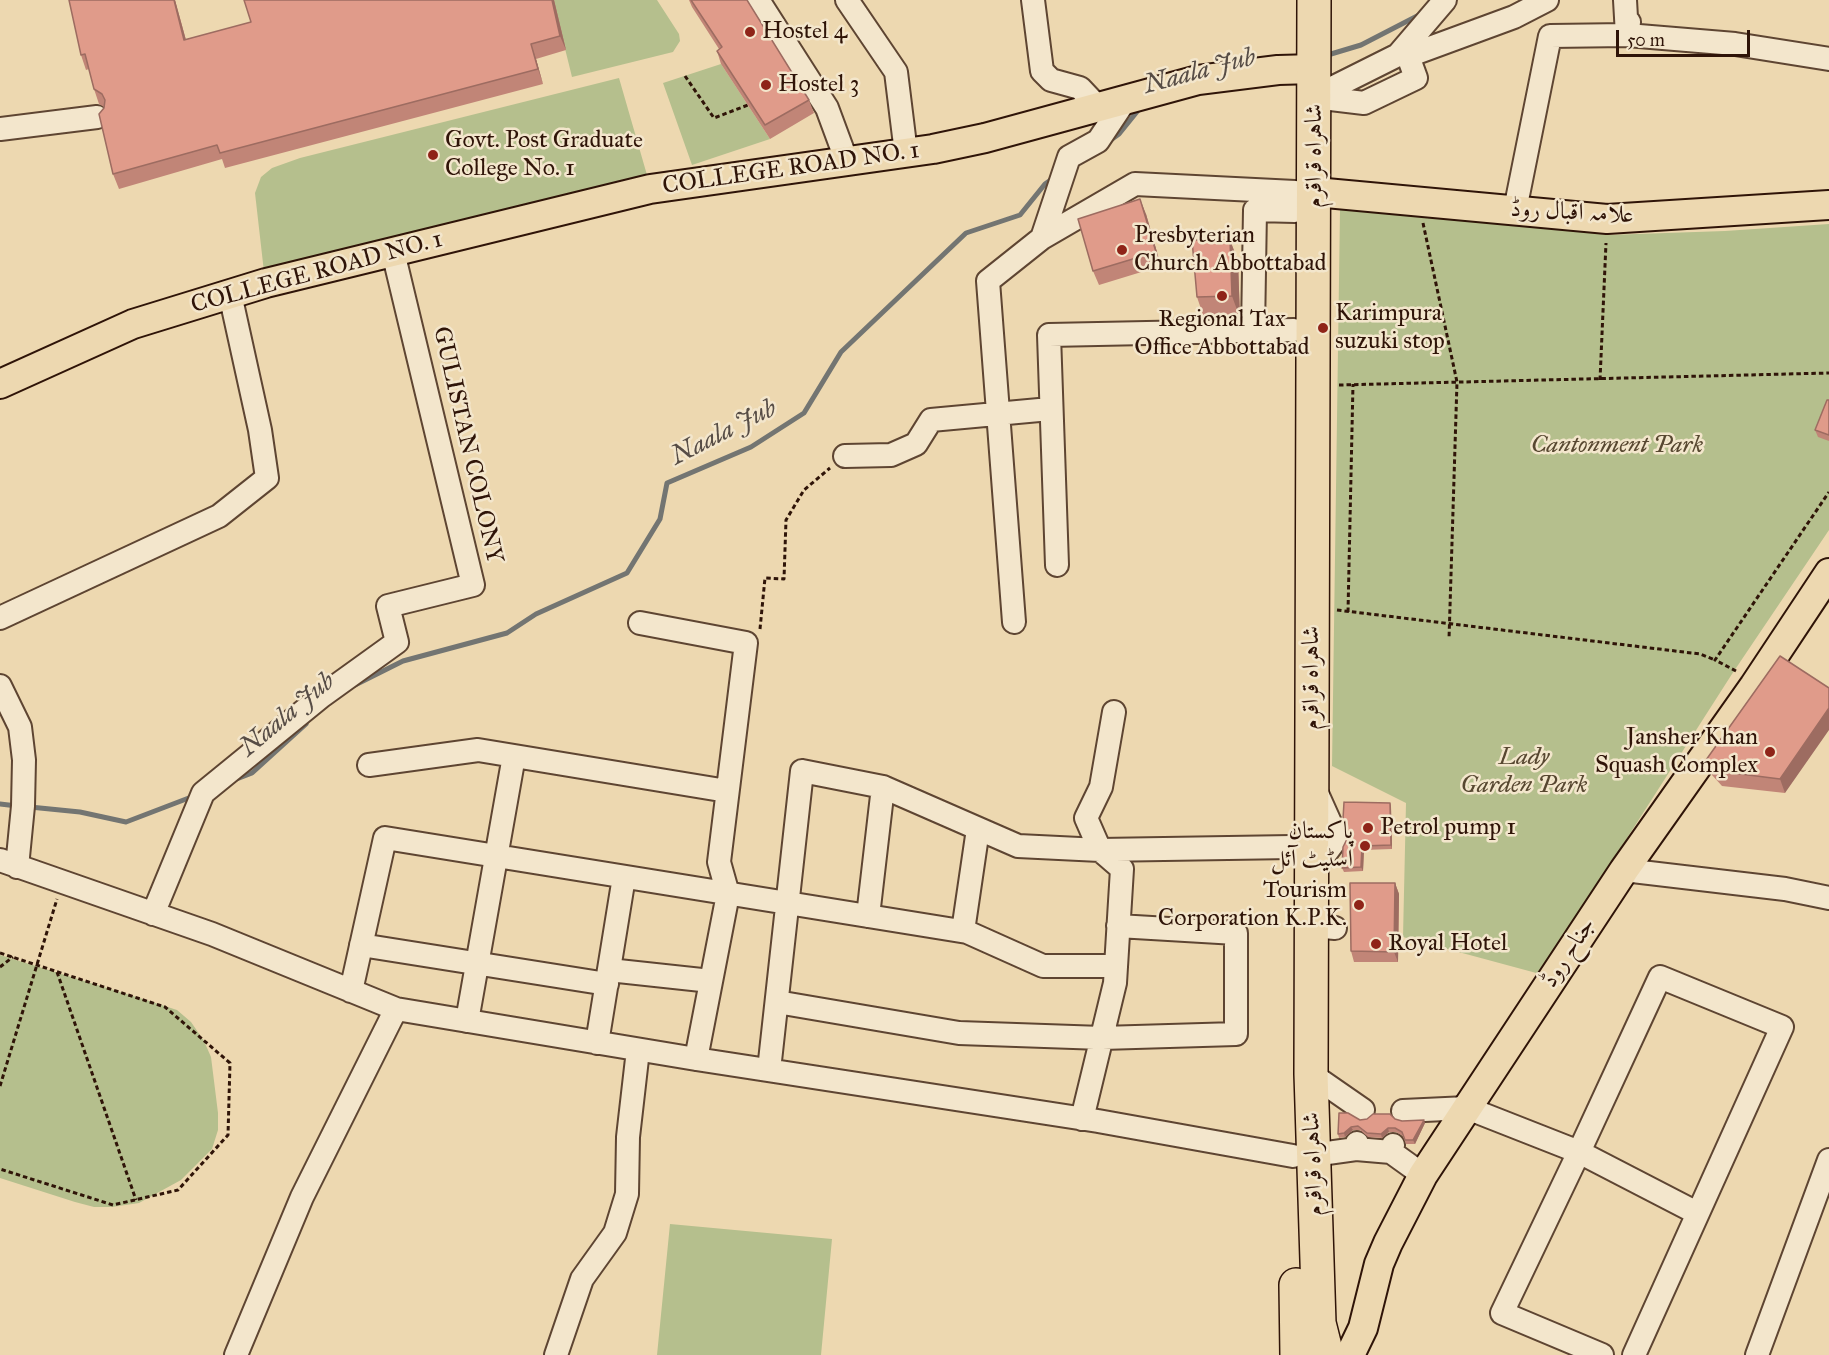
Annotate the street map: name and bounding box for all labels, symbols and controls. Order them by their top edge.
place label: Hostel 4 [762,18,847,46]
scale bar [1619,18,1752,56]
marker: Hostel 4 [743,25,757,39]
text: 50 m [1627,29,1665,51]
water label: Naala Jub [1141,42,1259,102]
place label: Hostel 3 [778,71,859,99]
marker: Hostel 3 [759,78,773,92]
street label: شاہراہ قراقرم [1301,104,1329,208]
place label: Govt. Post Graduate College No. 1 [445,127,643,183]
street label: COLLEGE ROAD NO. 1 [661,137,921,201]
marker: Govt. Post Graduate College No. 1 [426,148,440,162]
street label: علامہ اقبال روڈ [1510,195,1634,231]
place label: Presbyterian Church Abbottabad [1134,222,1327,278]
street label: COLLEGE ROAD NO. 1 [188,226,446,320]
marker: Presbyterian Church Abbottabad [1115,243,1129,257]
marker: Regional Tax Office Abbottabad [1215,289,1229,303]
place label: Karimpura suzuki stop [1335,300,1445,356]
place label: Regional Tax Office Abbottabad [1134,306,1310,362]
marker: Karimpura suzuki stop [1316,321,1330,335]
street label: GULISTAN COLONY [426,324,508,566]
water label: Naala Jub [666,393,782,473]
park label: Cantonment Park [1531,432,1703,460]
street label: شاہراہ قراقرم [1298,626,1326,730]
water label: Naala Jub [234,666,342,764]
place label: Jansher Khan Squash Complex [1595,724,1758,780]
park label: Lady Garden Park [1461,744,1587,800]
marker: Jansher Khan Squash Complex [1763,745,1777,759]
place label: Petrol pump 1 [1380,814,1516,842]
place label: پاکستان اسٹیٹ آئل [1271,818,1353,874]
marker: Petrol pump 1 [1361,821,1375,835]
marker: پاکستان اسٹیٹ آئل [1358,839,1372,853]
place label: Tourism Corporation K.P.K. [1158,877,1347,933]
marker: Tourism Corporation K.P.K. [1352,898,1366,912]
street label: جناح روڈ [1536,912,1602,994]
place label: Royal Hotel [1388,930,1507,958]
marker: Royal Hotel [1369,937,1383,951]
street label: شاہراہ قراقرم [1298,1111,1330,1217]

